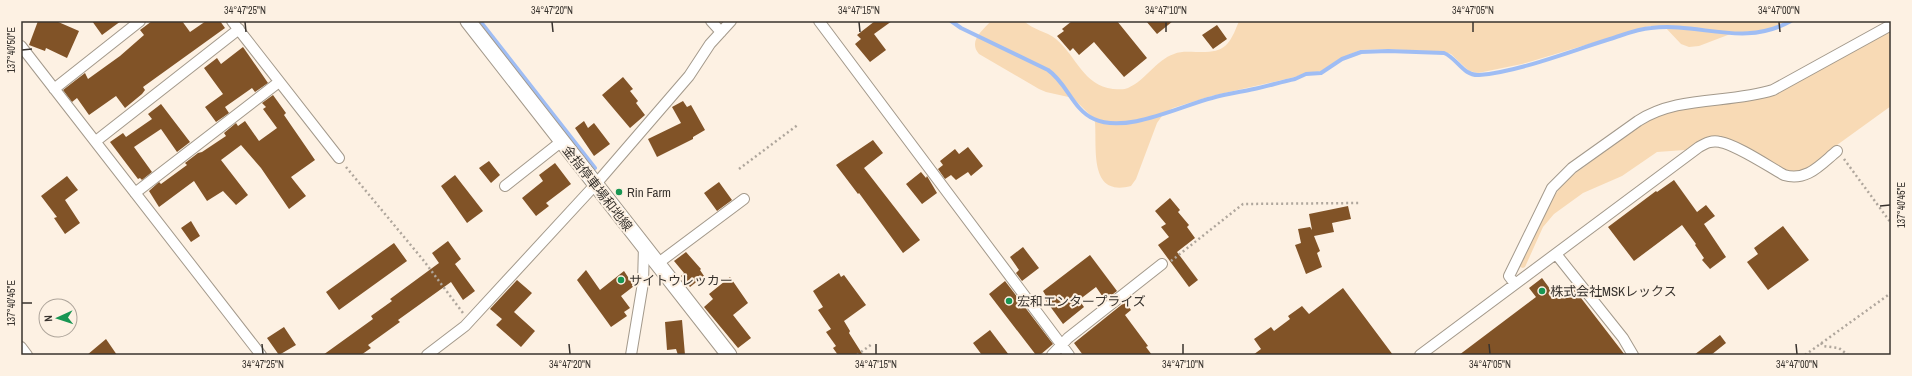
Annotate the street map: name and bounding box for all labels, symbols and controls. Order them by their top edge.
text: 34°47'25"N [224,4,266,17]
text: 34°47'20"N [531,4,573,17]
text: 34°47'15"N [838,4,880,17]
text: 34°47'10"N [1145,4,1187,17]
text: 34°47'05"N [1452,4,1494,17]
text: 34°47'00"N [1758,4,1800,17]
text: 137°40'50"E [5,27,18,73]
street label: 金指停車場和地線 [559,142,636,235]
text: 137°40'45"E [1895,182,1908,228]
place label: Rin Farm [627,184,671,201]
marker: Rin Farm [614,187,624,197]
place label: サイトウレッカー [629,272,733,289]
marker: サイトウレッカー [616,275,626,285]
text: 137°40'45"E [5,280,18,326]
place label: 株式会社MSKレックス [1550,283,1677,300]
marker: 株式会社MSKレックス [1537,286,1547,296]
place label: 宏和エンタープライズ [1017,293,1146,310]
marker: 宏和エンタープライズ [1004,296,1014,306]
north arrow [38,298,78,338]
text: N [41,315,55,322]
text: 34°47'25"N [242,358,284,371]
text: 34°47'20"N [549,358,591,371]
text: 34°47'15"N [855,358,897,371]
text: 34°47'10"N [1162,358,1204,371]
text: 34°47'05"N [1469,358,1511,371]
text: 34°47'00"N [1776,358,1818,371]

